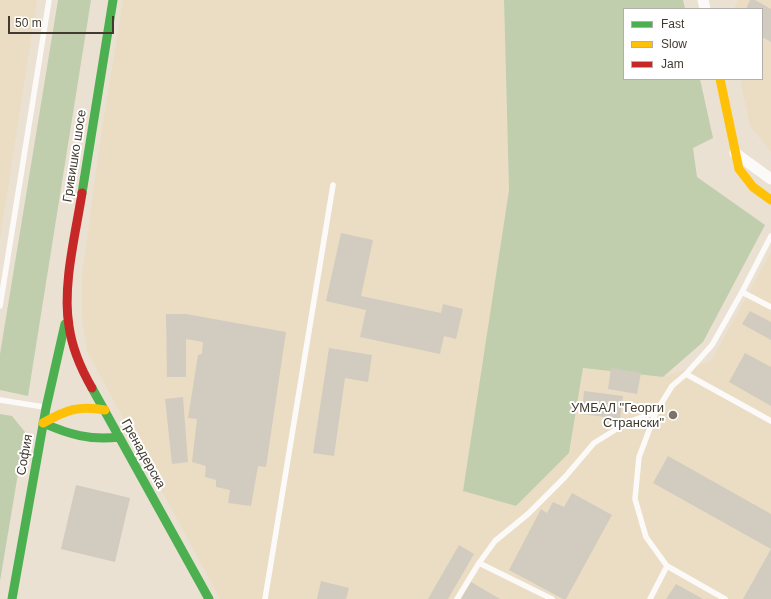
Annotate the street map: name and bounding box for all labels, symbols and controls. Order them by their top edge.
scale bar [10,8,116,34]
legend [623,8,763,80]
text: 50 m [15,16,42,30]
text: Fast [661,17,684,31]
text: Slow [661,37,687,51]
text: Jam [661,57,684,71]
street label: Гривишко шосе [60,109,90,203]
place label: УМБАЛ "Георги Странски" [571,400,664,431]
marker: УМБАЛ "Георги Странски" [667,409,679,421]
street label: Гренадерска [118,417,168,491]
street label: София [14,433,36,477]

